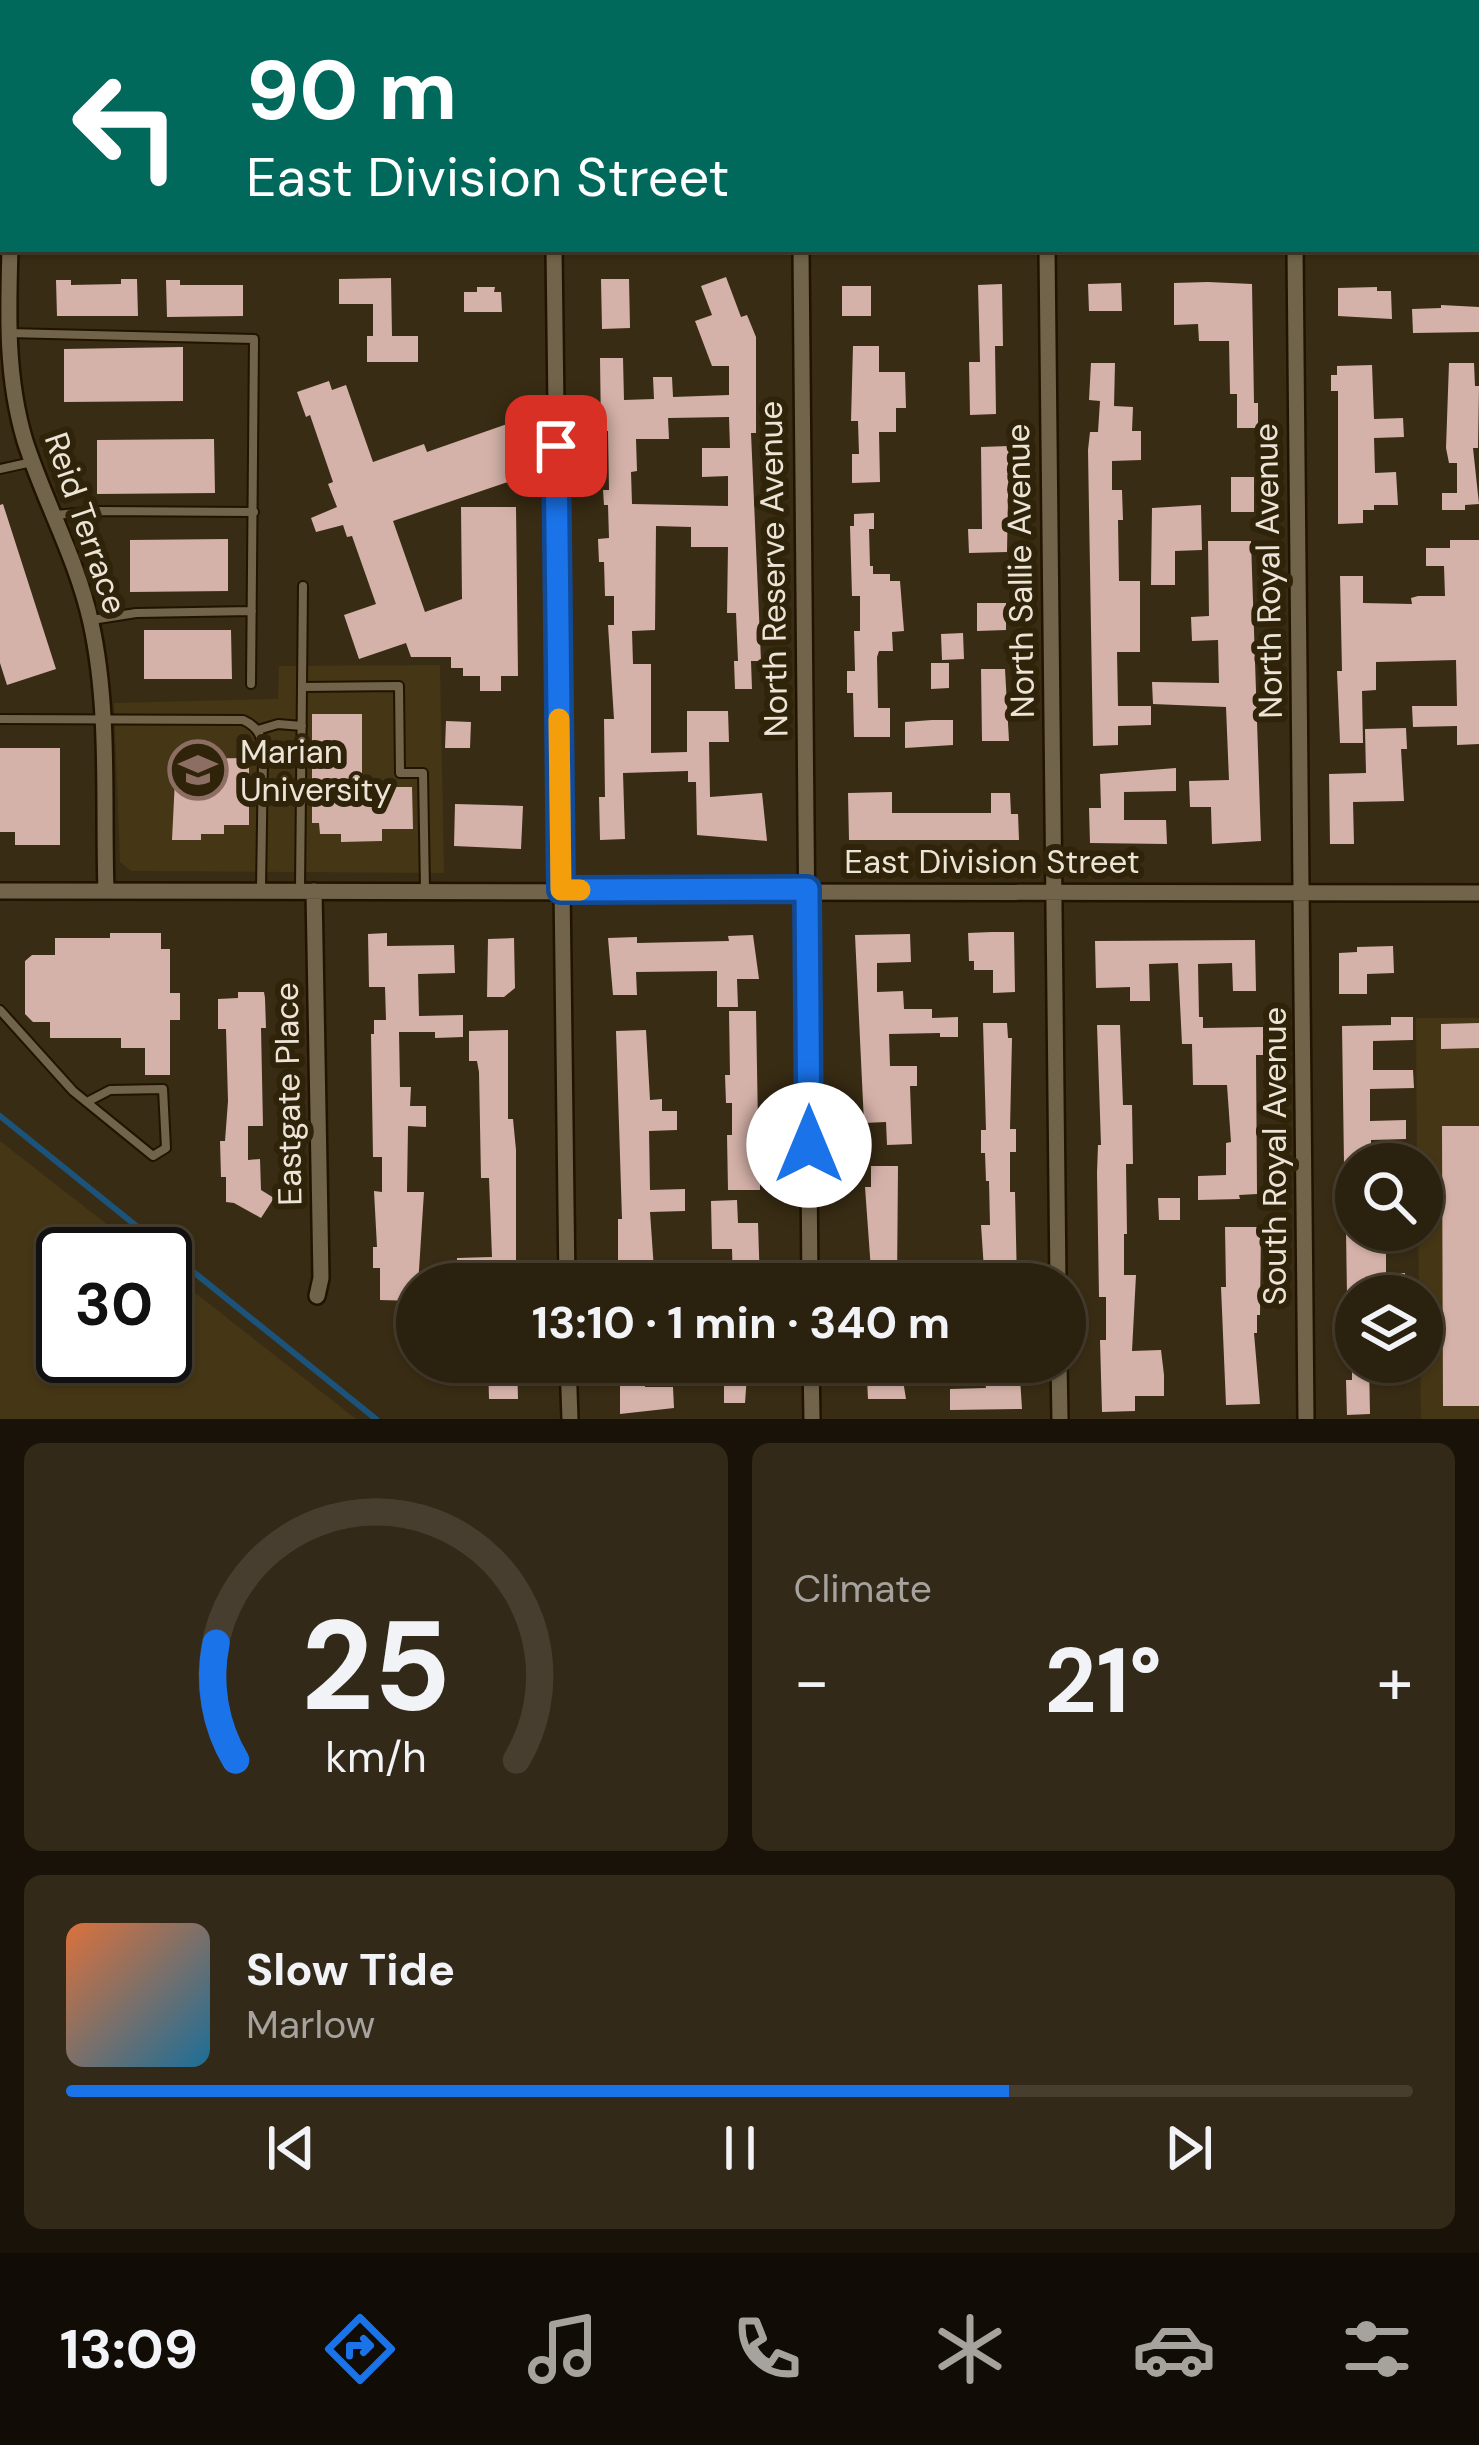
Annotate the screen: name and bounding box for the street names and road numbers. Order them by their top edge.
street label: North Reserve Avenue [749,400,797,738]
street label: North Sallie Avenue [996,423,1044,719]
street label: North Royal Avenue [1244,423,1292,719]
street label: Reid Terrace [35,427,137,619]
street label: East Division Street [844,840,1140,883]
street label: Eastgate Place [265,982,311,1206]
street label: South Royal Avenue [1253,1007,1296,1305]

